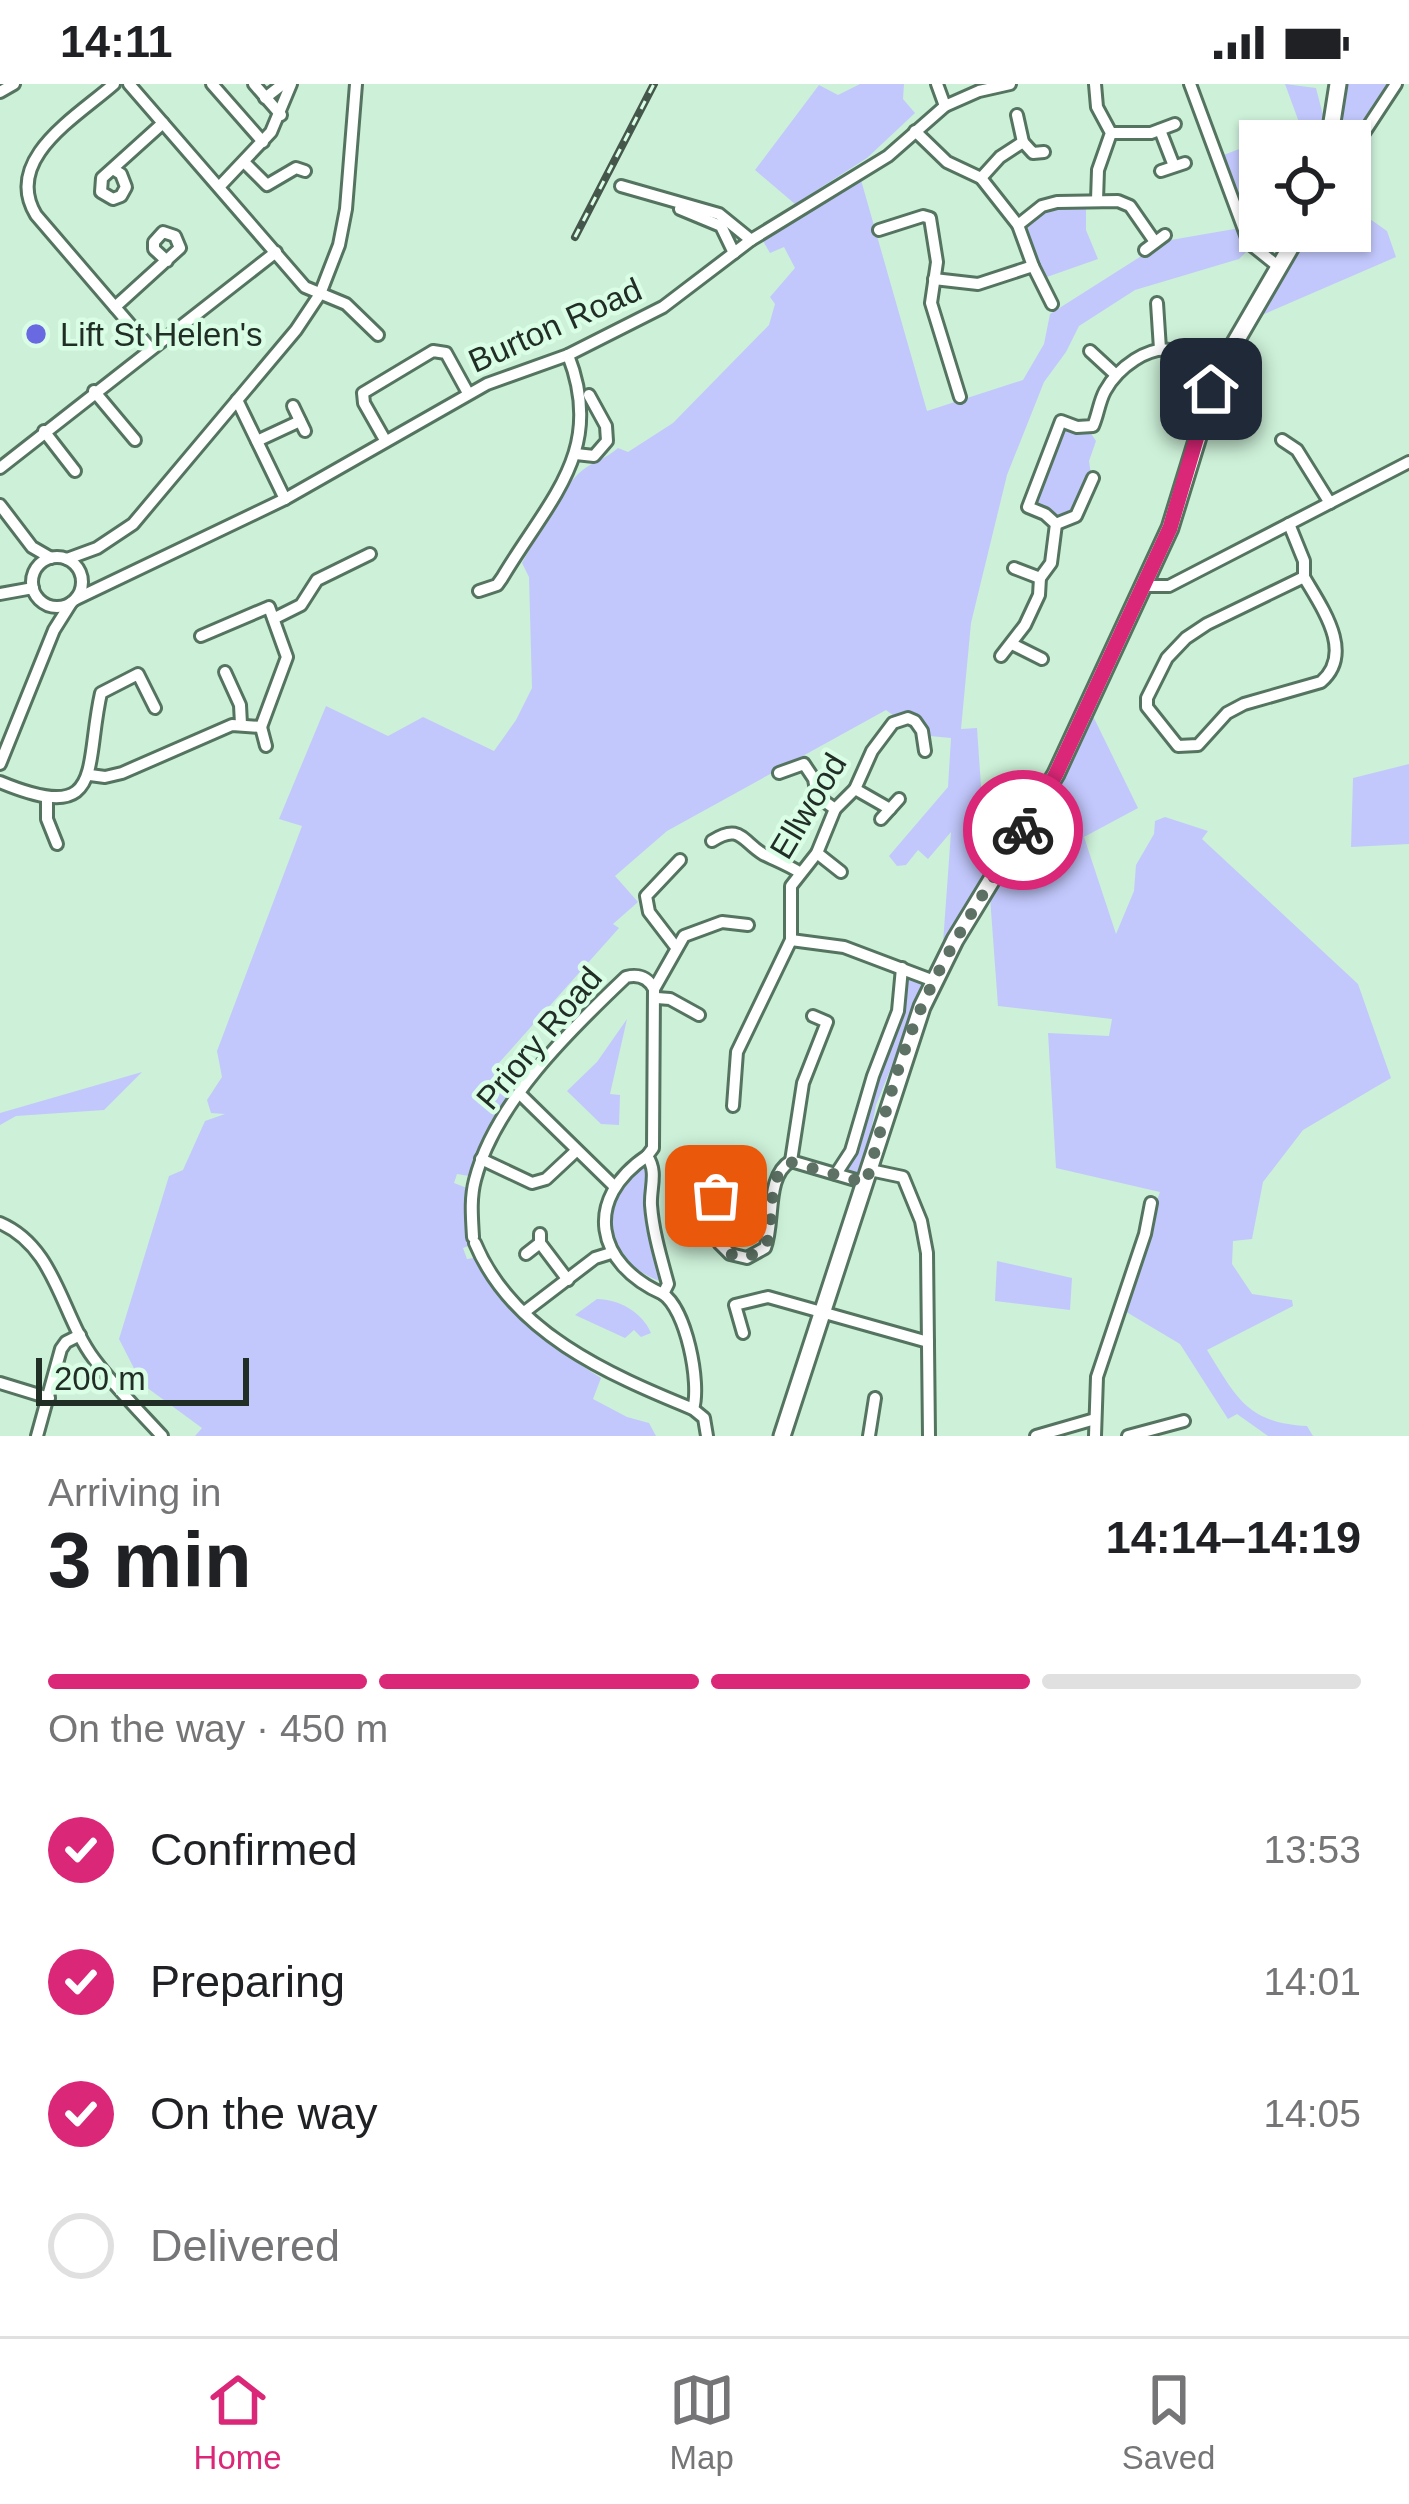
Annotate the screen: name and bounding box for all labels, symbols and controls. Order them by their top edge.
text: 14:11 [60,16,173,67]
map controls [1239,120,1371,252]
button: locate [1239,120,1371,252]
street label: Burton Road [463,270,647,380]
place label: Lift St Helen's [60,316,263,353]
marker: Lift St Helen's [23,321,49,347]
pin [1160,338,1262,440]
icon: home [1178,356,1244,422]
street label: Ellwood [762,747,854,865]
courier [963,770,1083,890]
icon: bike [990,797,1056,863]
street label: Priory Road [469,959,609,1117]
pin [665,1145,767,1247]
icon: bag [683,1163,749,1229]
scale bar [36,1352,249,1405]
text: 200 m [54,1360,146,1397]
text: Arriving in [48,1471,221,1514]
text: 14:14–14:19 [1106,1512,1361,1563]
text: 3 min [48,1516,252,1604]
text: On the way · 450 m [48,1707,388,1750]
icon: check [48,1817,114,1883]
text: Confirmed [150,1824,358,1875]
text: 13:53 [1263,1828,1361,1871]
icon: check [48,1949,114,2015]
text: Preparing [150,1956,345,2007]
text: 14:01 [1263,1960,1361,2003]
icon: check [48,2081,114,2147]
text: On the way [150,2088,378,2139]
text: 14:05 [1263,2092,1361,2135]
text: Delivered [150,2220,340,2271]
tab: Home [194,2367,282,2477]
tab: Map [669,2367,735,2477]
tab: Saved [1122,2367,1215,2477]

